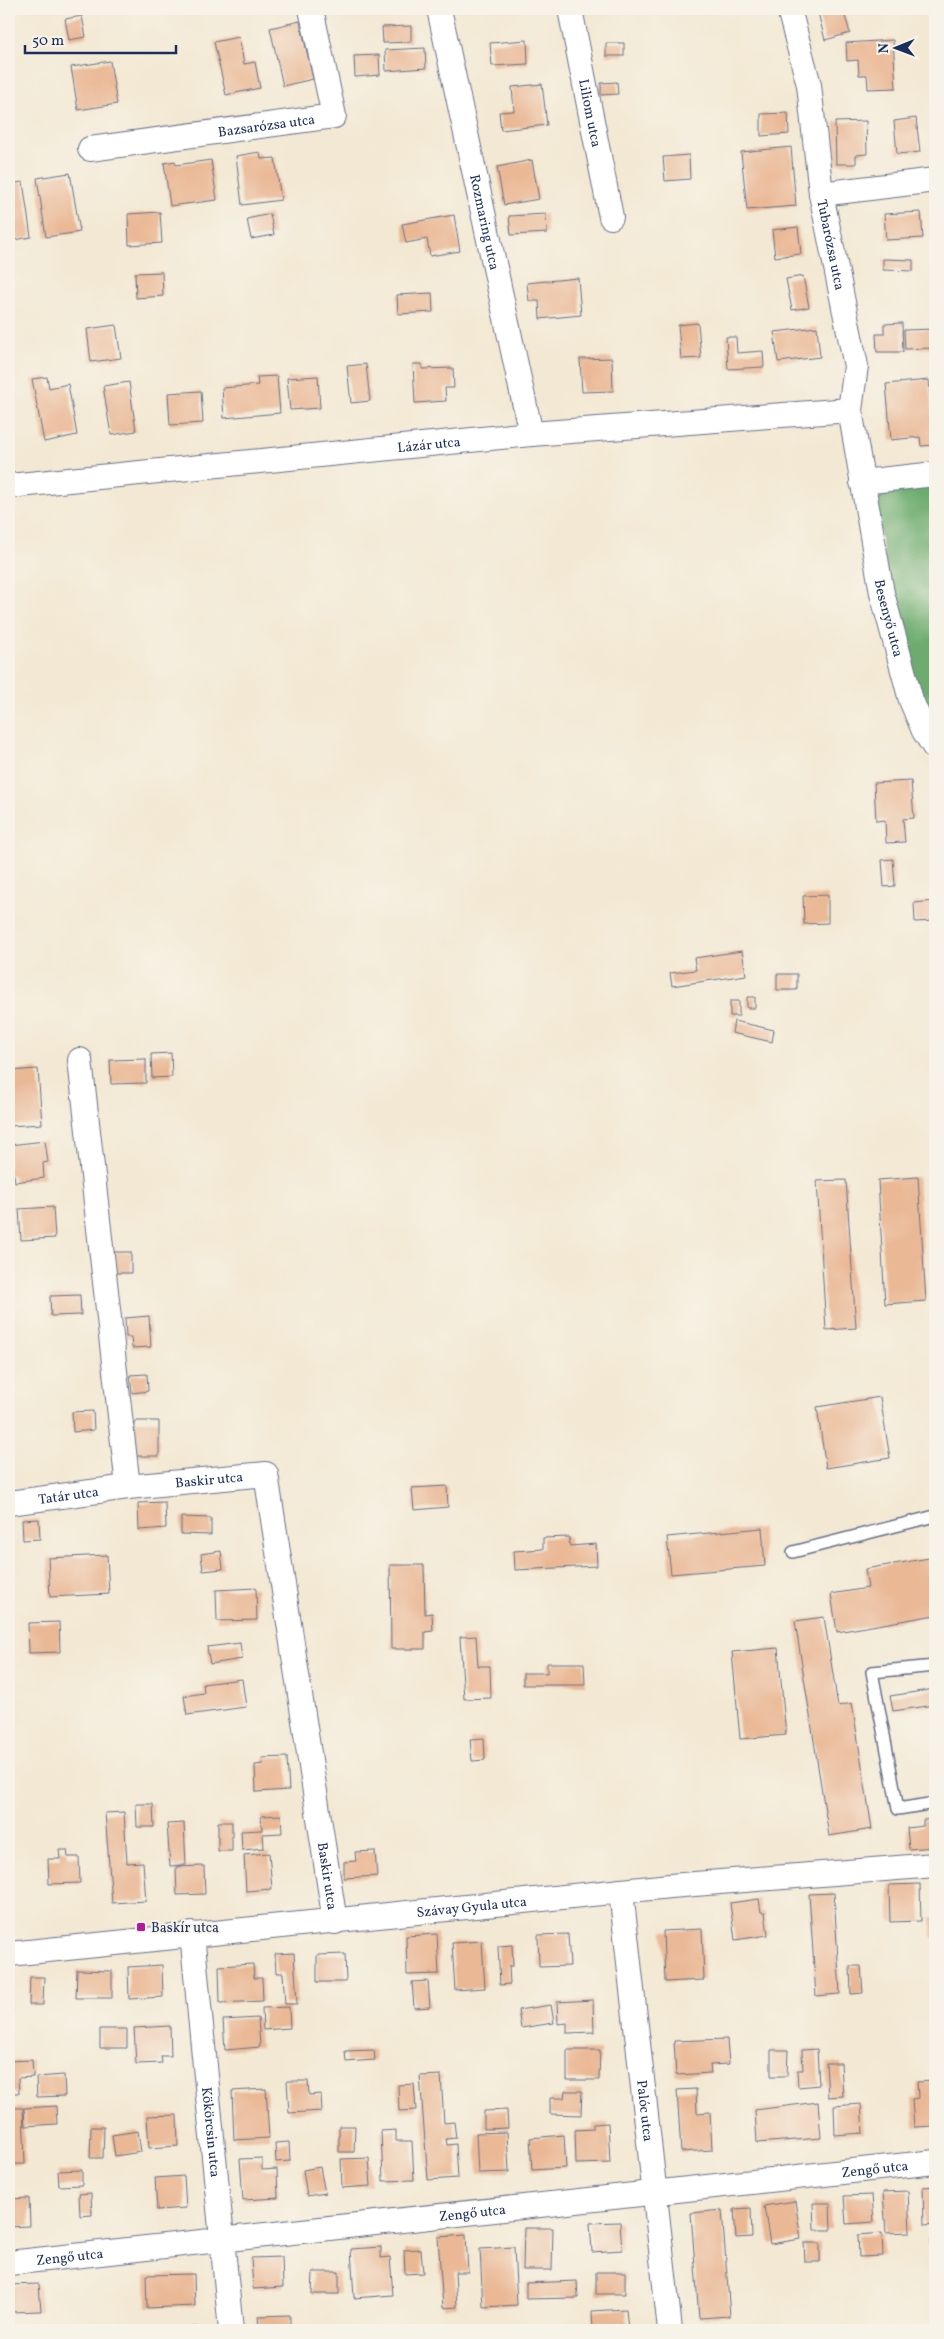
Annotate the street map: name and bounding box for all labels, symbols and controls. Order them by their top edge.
scale bar [25,22,176,54]
north arrow [872,22,922,72]
text: 50 m [32,31,64,52]
text: N [875,43,894,53]
street label: Liliom utca [573,78,605,149]
street label: Bazsarózsa utca [217,111,316,143]
street label: Rozmaring utca [464,173,503,272]
street label: Tubarózsa utca [811,198,848,292]
street label: Lázár utca [397,433,462,458]
street label: Besenyő utca [869,578,907,659]
street label: Baskir utca [174,1468,244,1494]
street label: Tatár utca [37,1483,100,1510]
street label: Baskir utca [312,1841,341,1911]
street label: Szávay Gyula utca [416,1893,528,1923]
place label: Baskír utca [151,1919,219,1938]
marker: Baskír utca [135,1921,147,1933]
street label: Palóc utca [631,2079,657,2143]
street label: Kökörcsin utca [196,2086,224,2178]
street label: Zengő utca [841,2157,909,2183]
street label: Zengő utca [438,2201,507,2227]
street label: Zengő utca [35,2245,104,2271]

